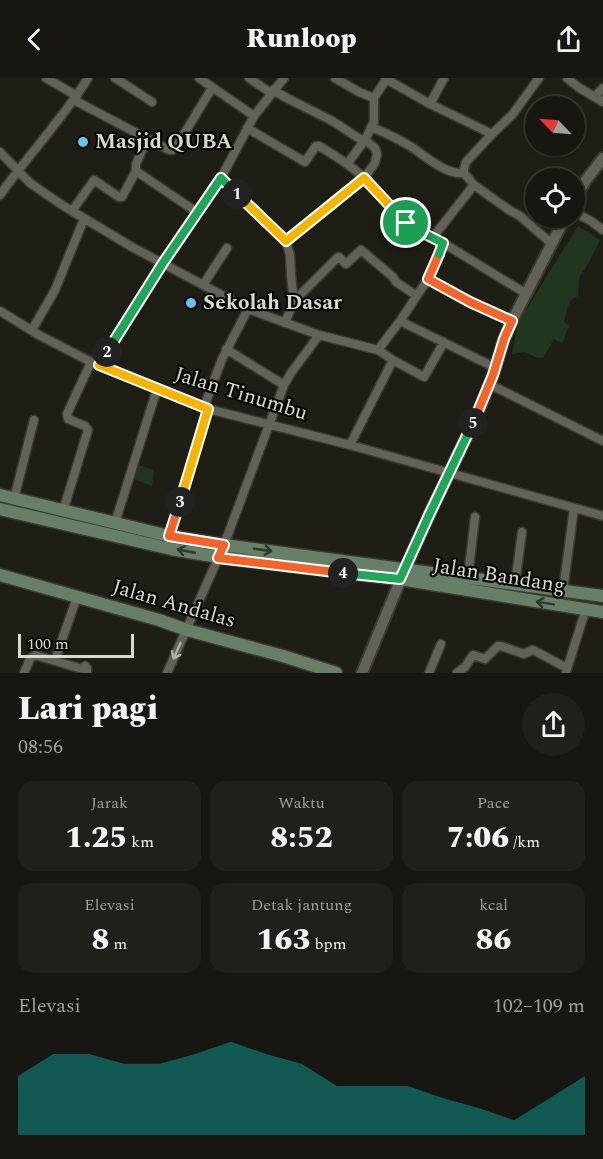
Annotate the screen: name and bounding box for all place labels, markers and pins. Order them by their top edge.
place label: Masjid QUBA [95,126,232,158]
marker: Masjid QUBA [76,135,90,149]
pin: 1 [222,179,252,209]
pin [380,197,431,248]
place label: Sekolah Dasar [203,287,342,319]
marker: Sekolah Dasar [184,296,198,310]
pin: 2 [92,337,122,367]
pin: 5 [458,408,488,438]
pin: 3 [165,487,195,517]
pin: 4 [328,558,358,588]

